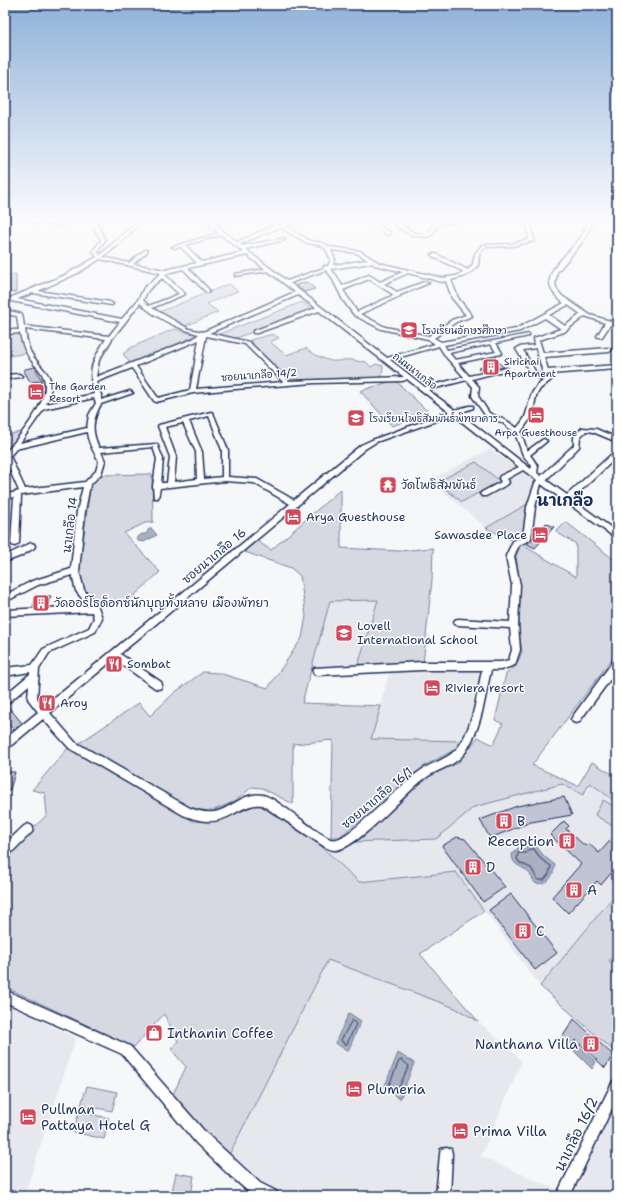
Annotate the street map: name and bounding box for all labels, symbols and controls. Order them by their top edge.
school or university icon: โรงเรียนอักษรศึกษา [399,320,419,340]
place label: โรงเรียนอักษรศึกษา [422,324,506,337]
street label: ถนนนาเกลือ [390,350,440,392]
place label: Sirichai Apartment [504,355,556,380]
building icon: Sirichai Apartment [481,357,501,377]
street label: ซอยนาเกลือ 14/2 [221,366,297,384]
place label: The Garden Resort [49,380,106,405]
hotel icon: The Garden Resort [26,382,46,402]
hotel icon: Arpa Guesthouse [526,405,546,425]
school or university icon: โรงเรียนโพธิสัมพันธ์พิทยาคาร [346,408,366,428]
place label: โรงเรียนโพธิสัมพันธ์พิทยาคาร [369,411,498,425]
place label: Arpa Guesthouse [495,426,578,439]
temple icon: วัดโพธิสัมพันธ์ [378,475,398,495]
place label: วัดโพธิสัมพันธ์ [401,477,477,493]
district label: นาเกลือ [537,490,593,511]
street label: นาเกลือ 14 [59,496,81,554]
hotel icon: Arya Guesthouse [283,507,303,527]
place label: Arya Guesthouse [306,509,406,525]
street label: ซอยนาเกลือ 16 [179,524,249,588]
hotel icon: Sawasdee Place [530,525,550,545]
place label: Sawasdee Place [434,527,527,543]
building icon: วัดออร์โธด็อกซ์นักบุญทั้งหลาย เมืองพัทยา [31,593,51,613]
place label: วัดออร์โธด็อกซ์นักบุญทั้งหลาย เมืองพัทยา [54,593,269,612]
place label: Lovell International School [357,618,478,648]
school or university icon: Lovell International School [334,623,354,643]
restaurant icon: Sombat [104,654,124,674]
place label: Sombat [127,656,171,672]
hotel icon: Riviera resort [422,678,442,698]
place label: Riviera resort [445,680,524,696]
restaurant icon: Aroy [37,693,57,713]
place label: Aroy [60,695,88,711]
street label: ซอยนาเกลือ 16/1 [338,764,416,832]
building icon: B [494,811,514,831]
place label: B [517,812,525,830]
building icon: Reception [557,831,577,851]
place label: Reception [488,832,554,850]
building icon: D [463,857,483,877]
place label: D [486,858,495,876]
building icon: A [564,880,584,900]
place label: A [587,881,597,899]
building icon: C [513,921,533,941]
place label: C [536,922,545,940]
shop icon: Inthanin Coffee [144,1023,164,1043]
place label: Inthanin Coffee [167,1024,274,1042]
building icon: Nanthana Villa [581,1034,601,1054]
place label: Nanthana Villa [475,1035,578,1053]
hotel icon: Plumeria [344,1079,364,1099]
place label: Plumeria [367,1080,426,1098]
street label: นาเกลือ 16/2 [550,1094,602,1174]
place label: Pullman Pattaya Hotel G [41,1100,150,1134]
hotel icon: Pullman Pattaya Hotel G [18,1107,38,1127]
hotel icon: Prima Villa [450,1121,470,1141]
place label: Prima Villa [473,1122,547,1140]

